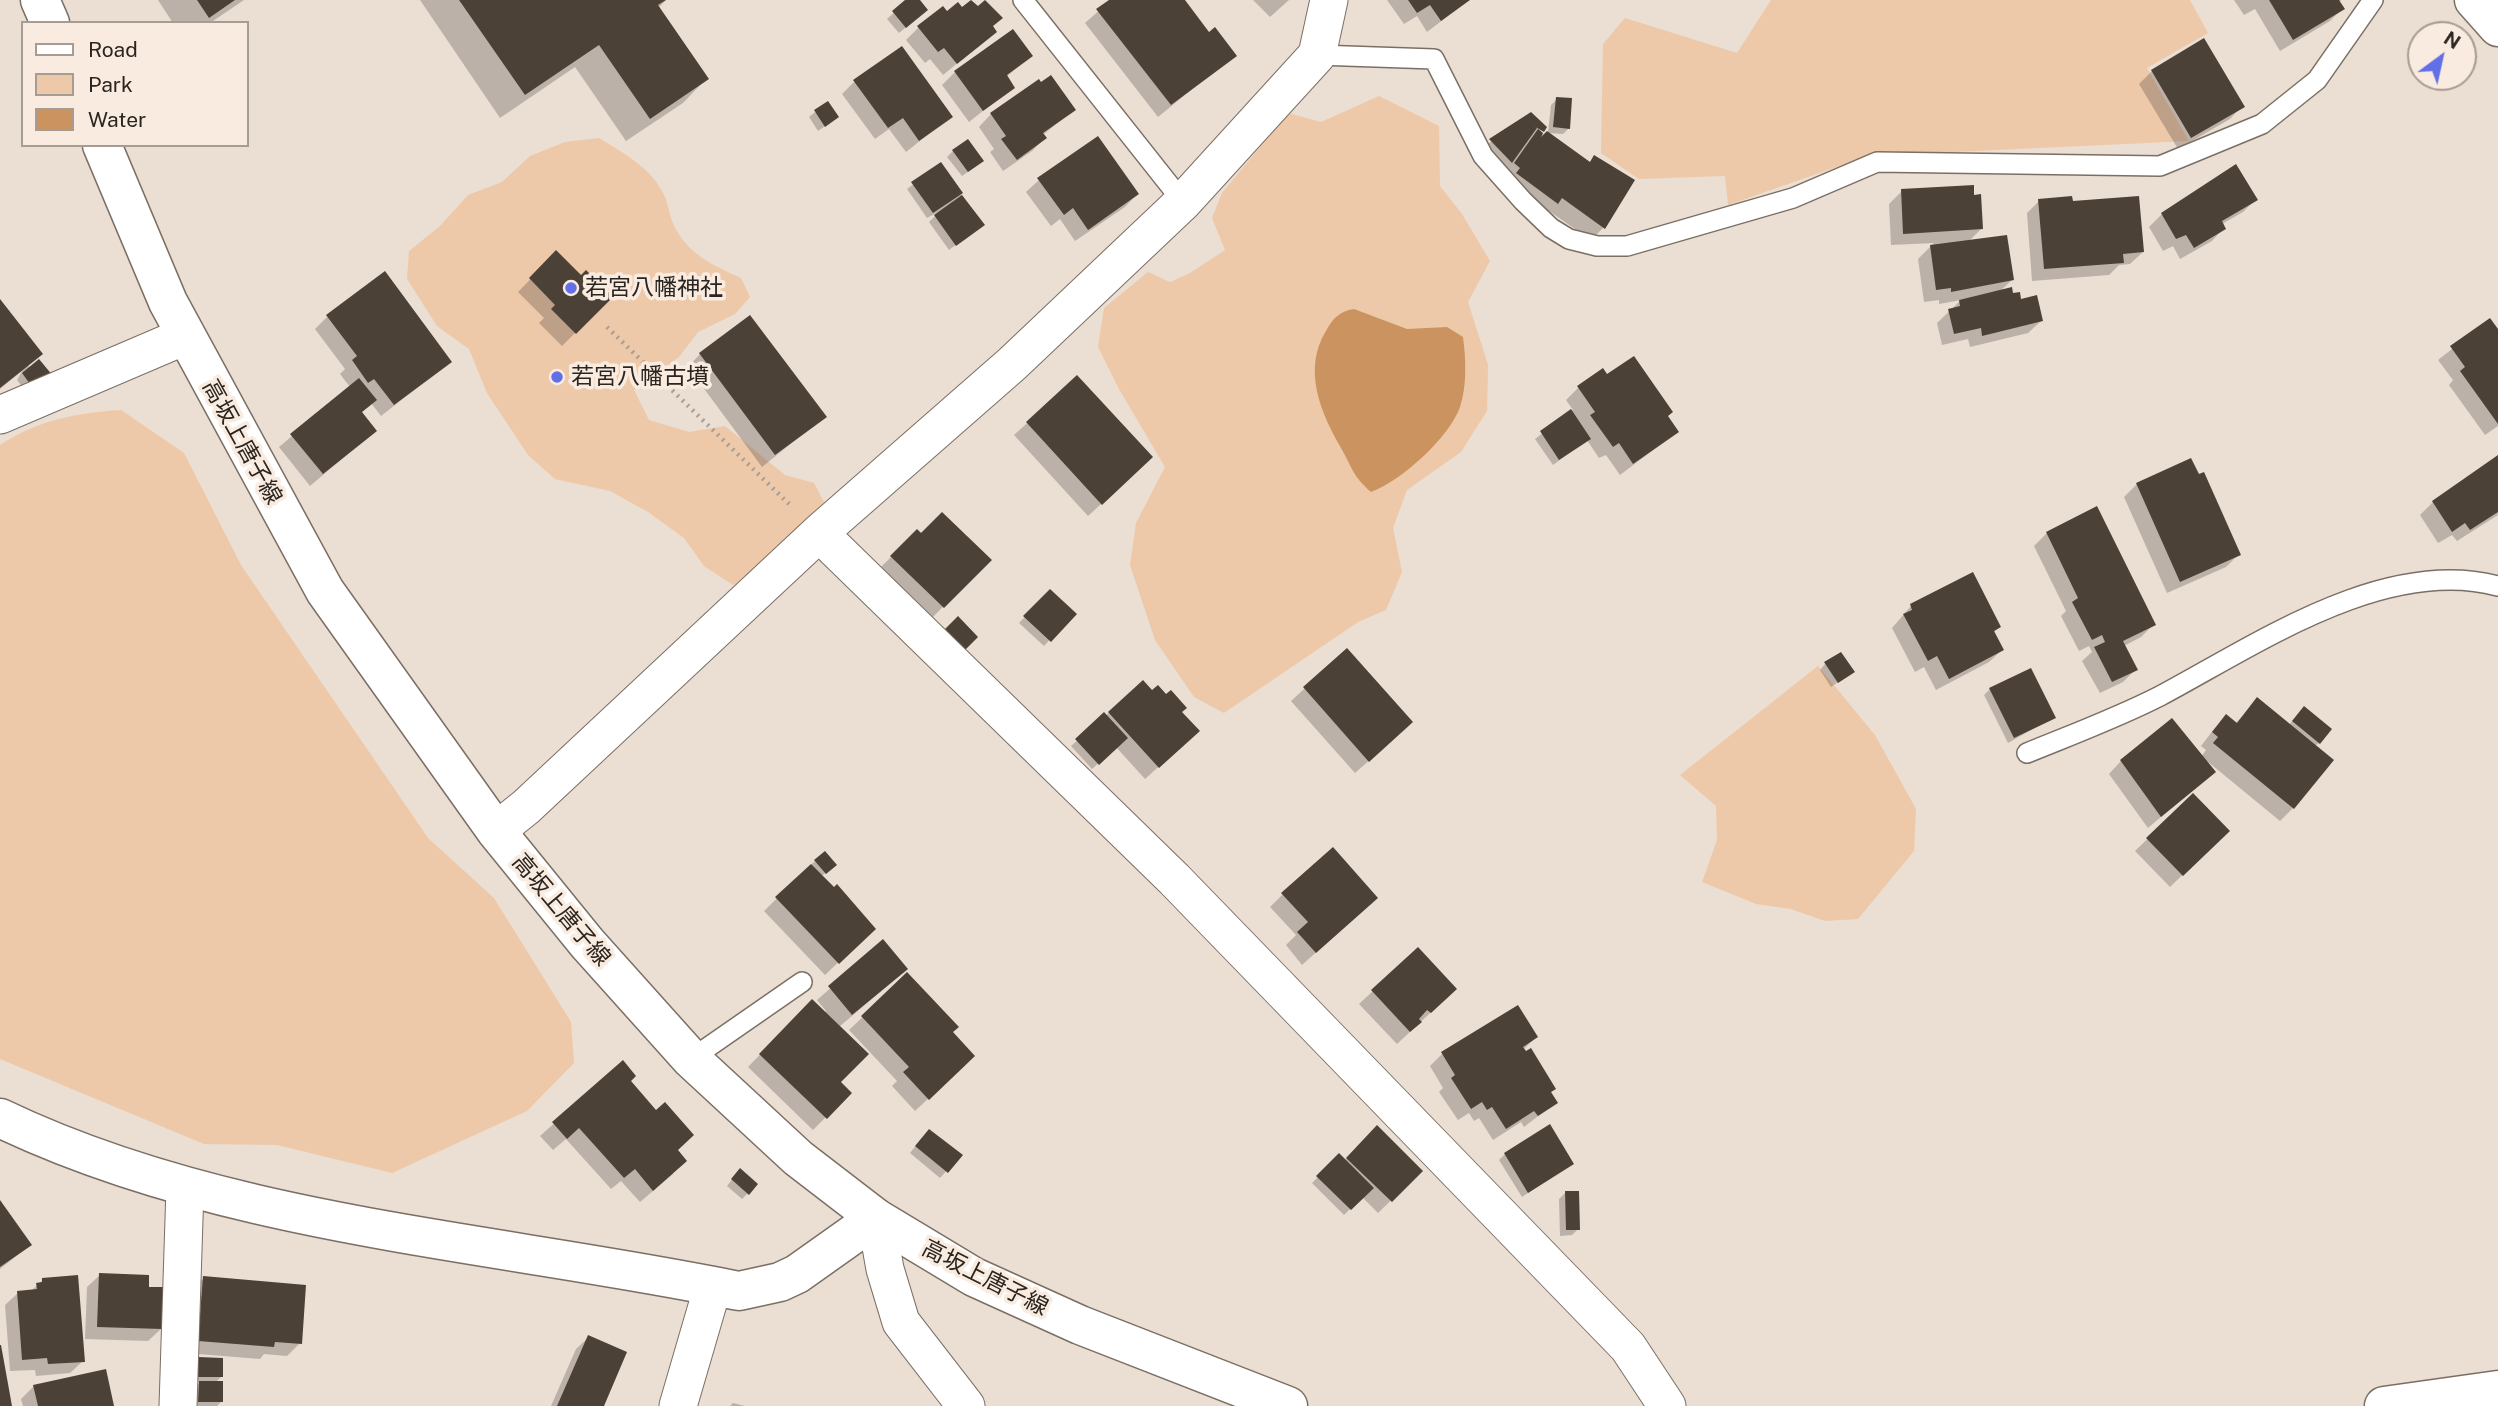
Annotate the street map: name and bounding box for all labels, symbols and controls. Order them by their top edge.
legend [21,21,248,147]
north arrow [2407,21,2477,91]
text: N [2440,27,2465,53]
text: Road [88,37,138,62]
text: Park [88,72,133,97]
text: Water [88,107,146,132]
place label: 若宮八幡神社 [585,274,723,302]
marker: 若宮八幡神社 [563,280,579,296]
place label: 若宮八幡古墳 [571,363,709,391]
marker: 若宮八幡古墳 [549,369,565,385]
street label: 高坂上唐子線 [196,375,288,509]
street label: 高坂上唐子線 [506,848,616,972]
street label: 高坂上唐子線 [917,1234,1053,1322]

